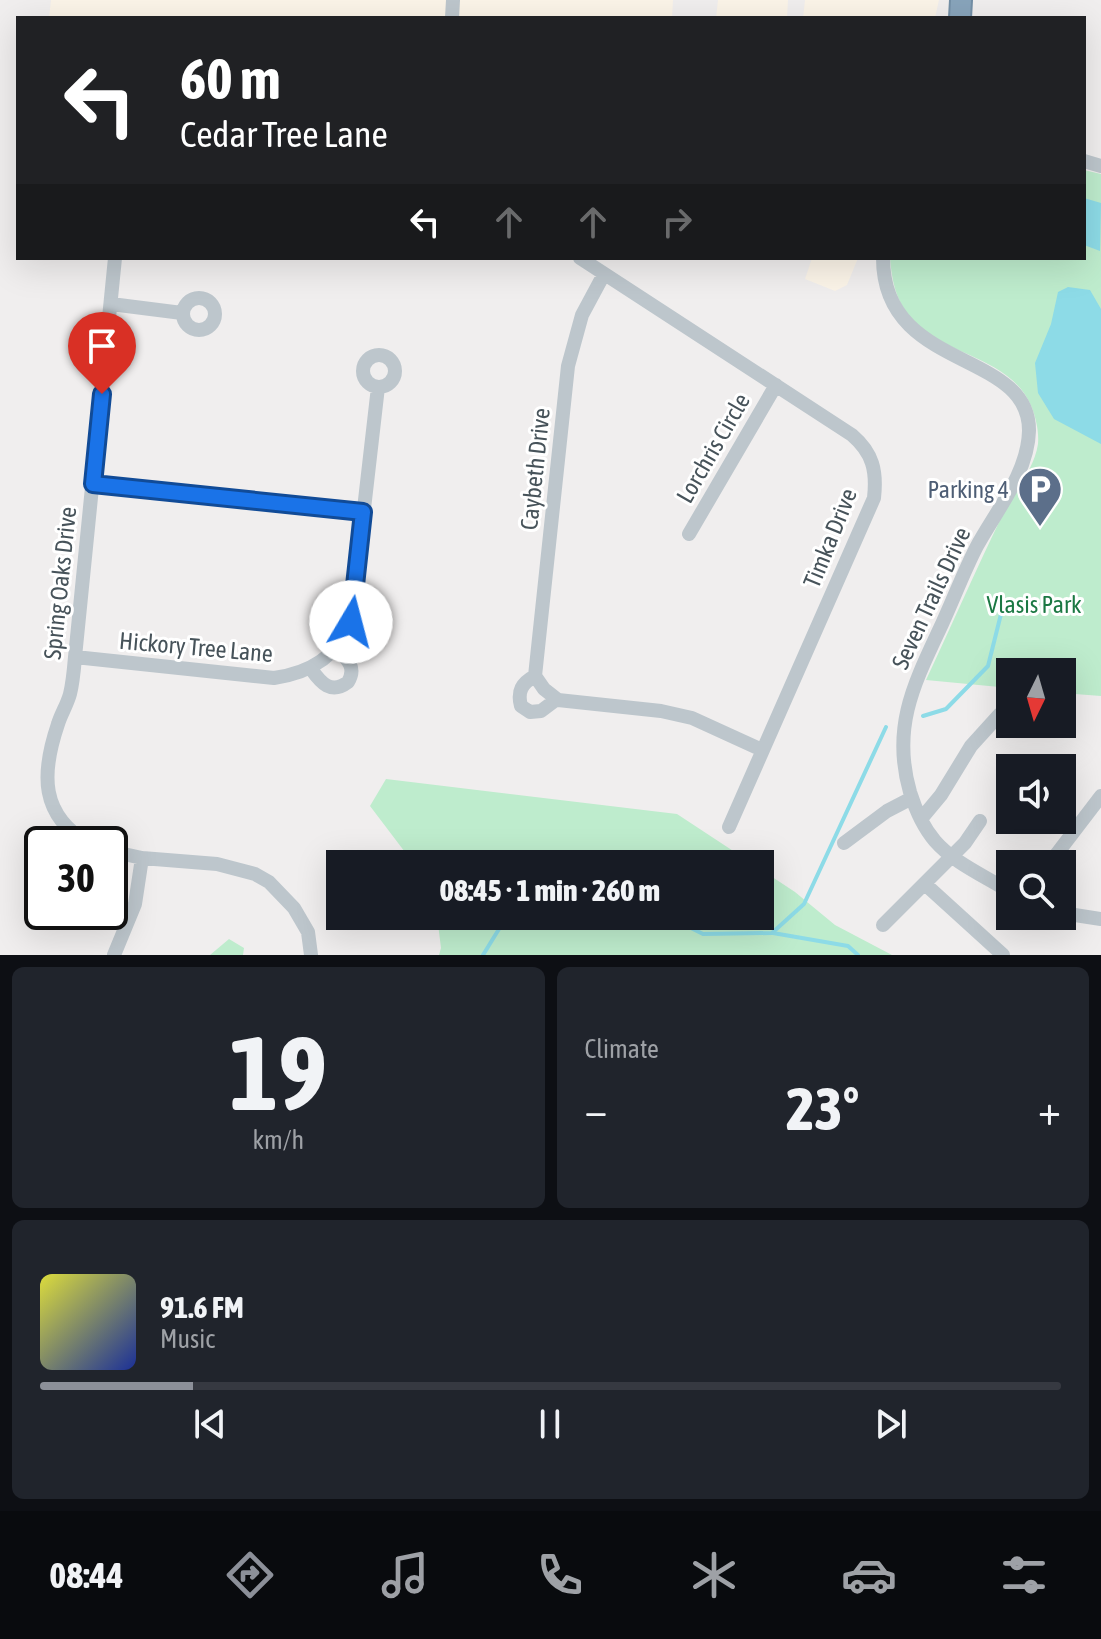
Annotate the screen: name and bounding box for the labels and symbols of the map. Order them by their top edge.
pin [68,312,136,394]
street label: Lorchris Circle [671,388,755,508]
street label: Caybeth Drive [515,407,555,531]
parking icon: Parking 4 [1016,465,1064,528]
place label: Parking 4 [928,476,1009,503]
street label: Timka Drive [798,485,862,591]
street label: Spring Oaks Drive [39,505,81,661]
street label: Seven Trails Drive [886,523,976,673]
position arrow [309,580,393,664]
park label: Vlasis Park [986,591,1082,618]
street label: Hickory Tree Lane [118,627,274,667]
north arrow [996,658,1076,738]
speed limit sign: 30 [24,826,128,930]

